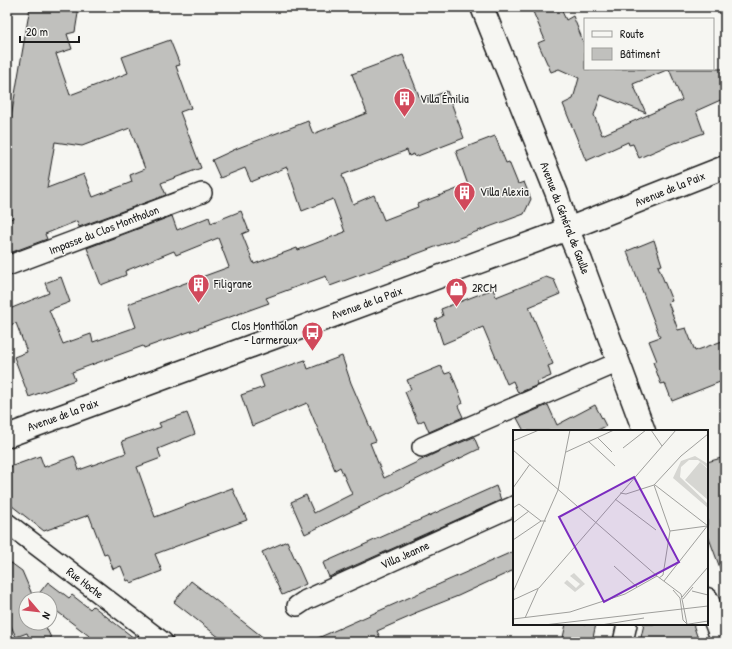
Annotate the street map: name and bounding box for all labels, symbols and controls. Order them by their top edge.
scale bar [20,18,79,44]
legend [584,18,714,70]
text: 20 m [26,23,48,40]
text: Route [620,25,644,42]
text: Bâtiment [620,45,661,62]
building icon: Villa Émilia [392,86,418,119]
place label: Villa Émilia [420,90,469,107]
street label: Avenue du Général de Gaulle [536,159,595,277]
street label: Avenue de la Paix [632,167,708,210]
building icon: Villa Alexia [451,179,477,212]
place label: Villa Alexia [480,183,529,200]
street label: Impasse du Clos Montholon [46,201,161,258]
building icon: Filigrane [185,271,211,304]
place label: Filigrane [213,275,252,292]
shop icon: 2RCM [444,275,470,308]
place label: 2RCM [472,279,497,296]
street label: Avenue de la Paix [329,282,405,323]
place label: Clos Montholon - Larmeroux [231,317,298,348]
bus stop icon: Clos Montholon - Larmeroux [300,320,326,353]
street label: Avenue de la Paix [25,394,101,435]
inset map [513,430,708,625]
street label: Villa Jeanne [378,536,432,573]
street label: Rue Hoche [63,563,108,602]
north arrow [18,591,58,631]
text: N [39,610,54,622]

